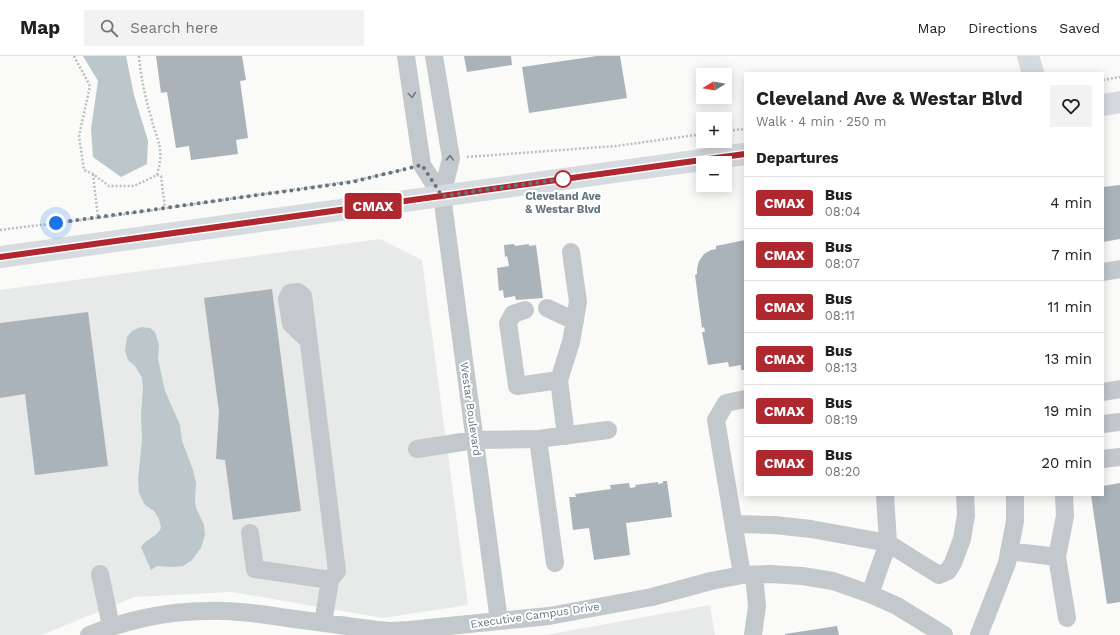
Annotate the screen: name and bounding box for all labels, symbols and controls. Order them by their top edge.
search box [84,10,364,46]
text: Map [20,16,60,39]
icon: search [98,17,120,39]
text: Search here [130,19,218,37]
text: Map [918,20,946,36]
text: Directions [968,20,1037,36]
text: Saved [1059,20,1100,36]
north arrow [696,68,732,104]
map controls [696,68,732,192]
button: heart [1050,85,1092,127]
text: Cleveland Ave & Westar Blvd [756,87,1023,110]
one-way arrow [407,92,416,98]
button: + [696,112,732,148]
text: Walk · 4 min · 250 m [756,114,886,129]
text: Departures [756,149,839,167]
one-way arrow [445,155,454,161]
button: − [696,156,732,192]
marker: Cleveland Ave & Westar Blvd [554,170,572,188]
text: Bus [825,186,852,204]
place label: Cleveland Ave & Westar Blvd [525,190,601,216]
line badge: CMAX [345,193,401,219]
text: 4 min [1050,194,1092,212]
text: CMAX [764,195,805,211]
text: CMAX [353,198,393,214]
text: 08:04 [825,204,861,219]
your location [46,213,66,233]
text: Bus [825,238,852,256]
text: 7 min [1051,246,1092,264]
text: CMAX [764,247,805,263]
text: 08:07 [825,256,860,271]
text: Bus [825,290,852,308]
text: 11 min [1048,298,1092,316]
text: CMAX [764,299,805,315]
text: 08:11 [825,308,855,323]
text: Bus [825,342,852,360]
text: 13 min [1045,350,1092,368]
text: CMAX [764,351,805,367]
text: 08:13 [825,360,857,375]
street label: Westar Boulevard [458,361,484,457]
text: Bus [825,394,852,412]
text: 19 min [1044,402,1092,420]
text: CMAX [764,403,805,419]
text: 08:19 [825,412,858,427]
text: Bus [825,446,852,464]
text: 20 min [1041,454,1092,472]
text: CMAX [764,455,805,471]
text: 08:20 [825,464,860,479]
street label: Executive Campus Drive [470,600,600,631]

